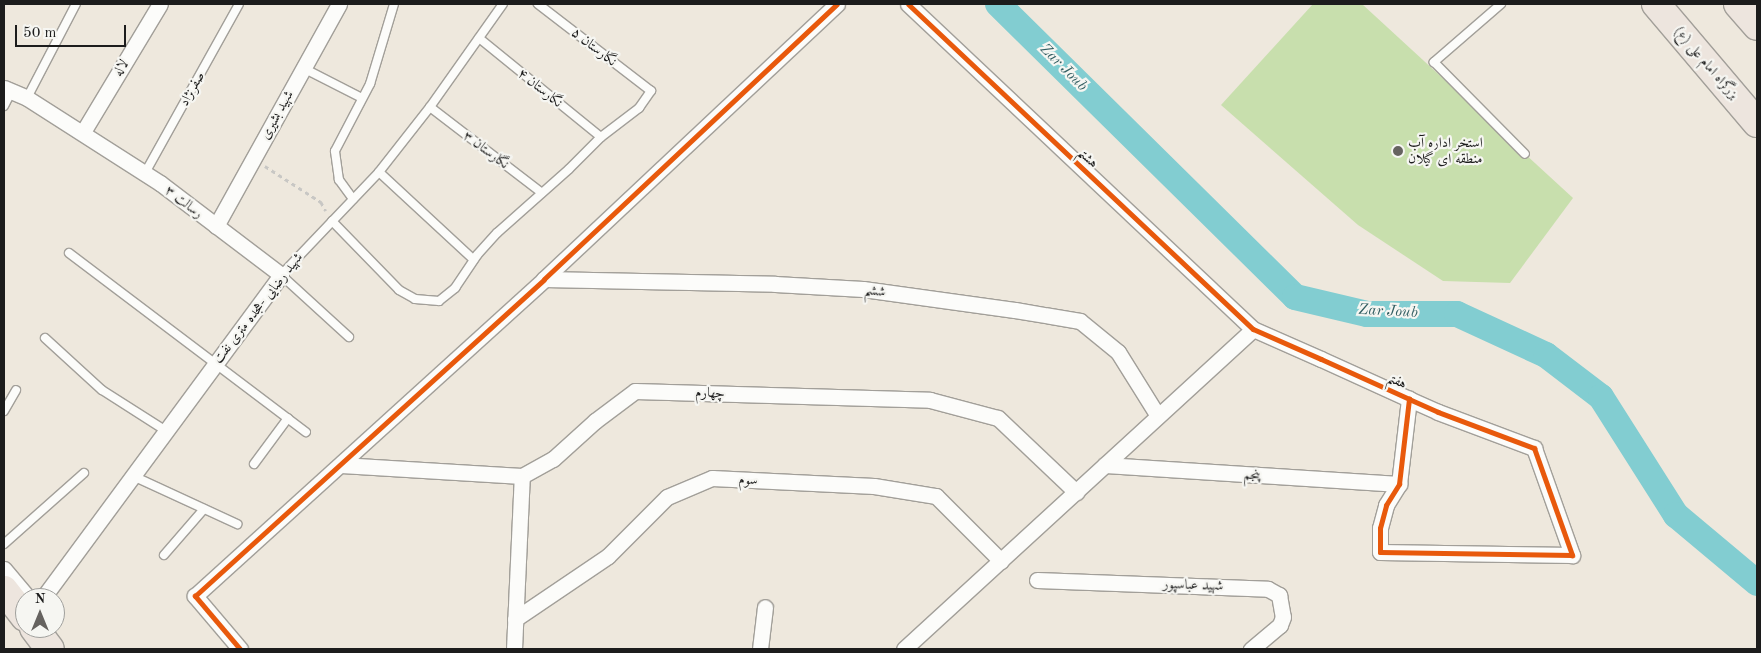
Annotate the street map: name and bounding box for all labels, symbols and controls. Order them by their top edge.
scale bar [18,15,129,47]
street label: بزرگراه امام علی (ع) [1670,23,1742,103]
street label: نگارستان ۵ [568,24,620,70]
text: 50 m [23,26,57,41]
water label: Zar Joub [1036,41,1090,95]
street label: لاله [110,57,132,79]
street label: نگارستان ۴ [514,65,566,111]
street label: صفرنژاد [176,69,208,109]
street label: شهید بشیری [257,88,297,142]
street label: نگارستان ۳ [460,127,512,173]
place label: استخر اداره آب منطقه ای گیلان [1408,135,1483,168]
street label: هشتم [1074,144,1102,172]
marker: استخر اداره آب منطقه ای گیلان [1392,145,1404,157]
street label: رسالت ۳ [162,182,206,222]
street label: شهید رضایی -هجده متری نفت [210,249,306,367]
street label: ششم [863,281,887,301]
water label: Zar Joub [1358,301,1418,323]
street label: هفتم [1385,369,1409,393]
street label: چهارم [695,384,725,402]
street label: پنجم [1243,466,1261,484]
street label: سوم [738,471,758,489]
street label: شهید عباسپور [1163,576,1223,594]
north arrow [15,588,65,638]
text: N [35,592,45,606]

